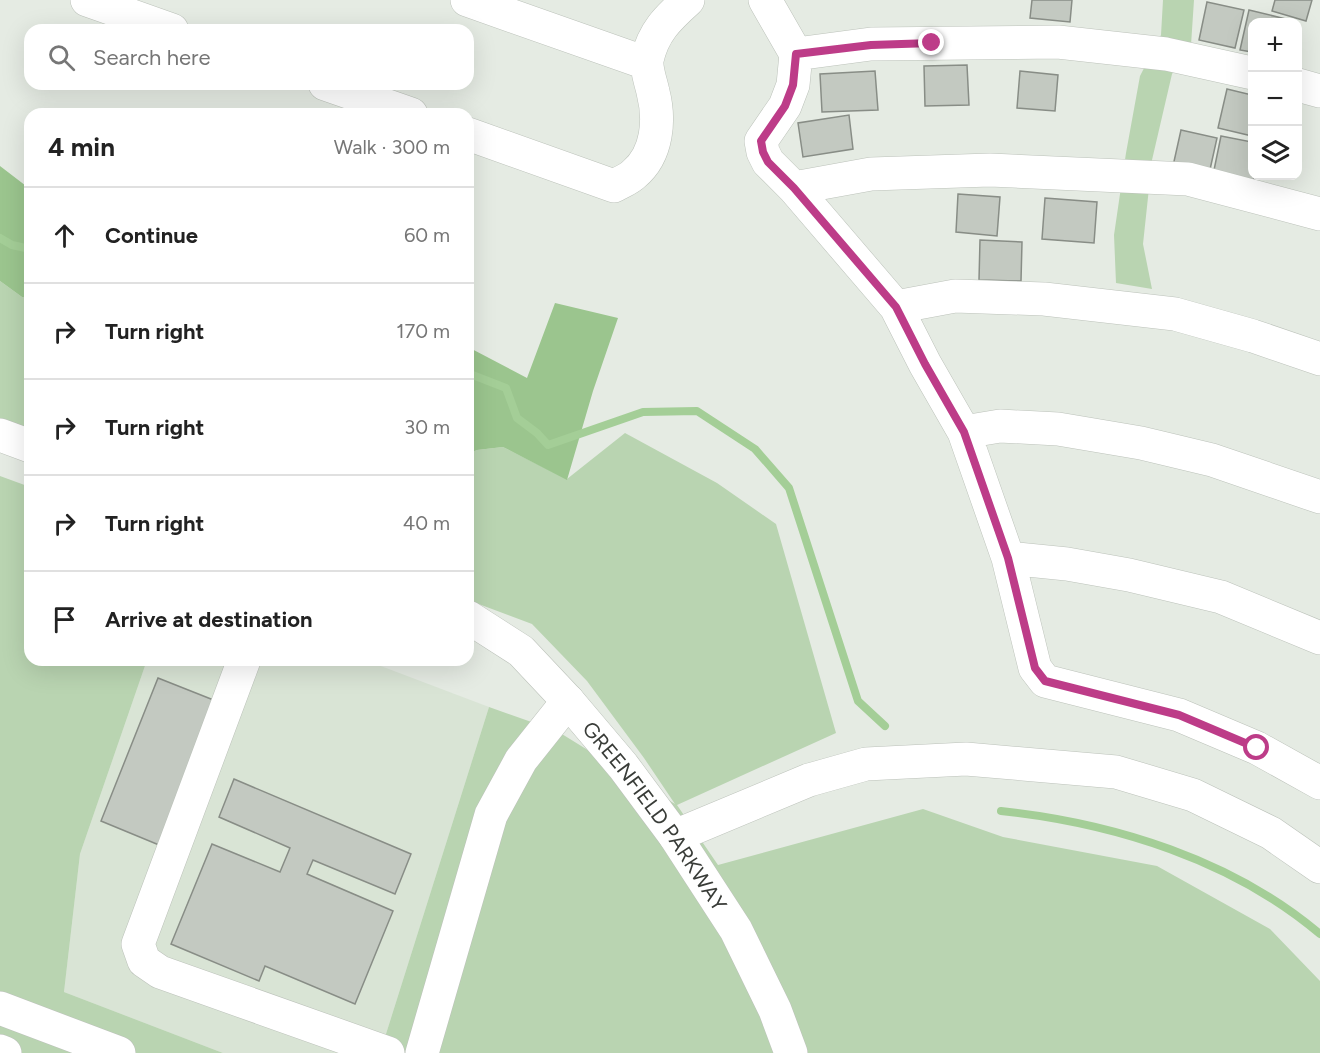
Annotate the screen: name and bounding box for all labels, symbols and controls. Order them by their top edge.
map controls [1248,18,1302,180]
button: + [1248,18,1302,72]
search box [24,24,474,90]
route end [918,29,944,55]
icon: search [45,41,78,74]
text: Search here [93,44,211,71]
button: − [1248,72,1302,126]
button: layers [1248,126,1302,180]
text: 4 min [48,131,115,163]
text: Walk · 300 m [334,135,450,159]
icon: ahead [48,219,81,252]
text: Continue [105,222,198,249]
text: 60 m [404,223,450,247]
icon: right [48,315,81,348]
text: Turn right [105,318,204,345]
text: 170 m [396,319,450,343]
icon: right [48,411,81,444]
text: Turn right [105,414,204,441]
text: 30 m [404,415,450,439]
icon: right [48,507,81,540]
text: Turn right [105,510,204,537]
text: 40 m [403,511,450,535]
icon: arrive [48,603,81,636]
text: Arrive at destination [105,606,313,633]
street label: GREENFIELD PARKWAY [578,716,733,916]
route start [1243,734,1269,760]

